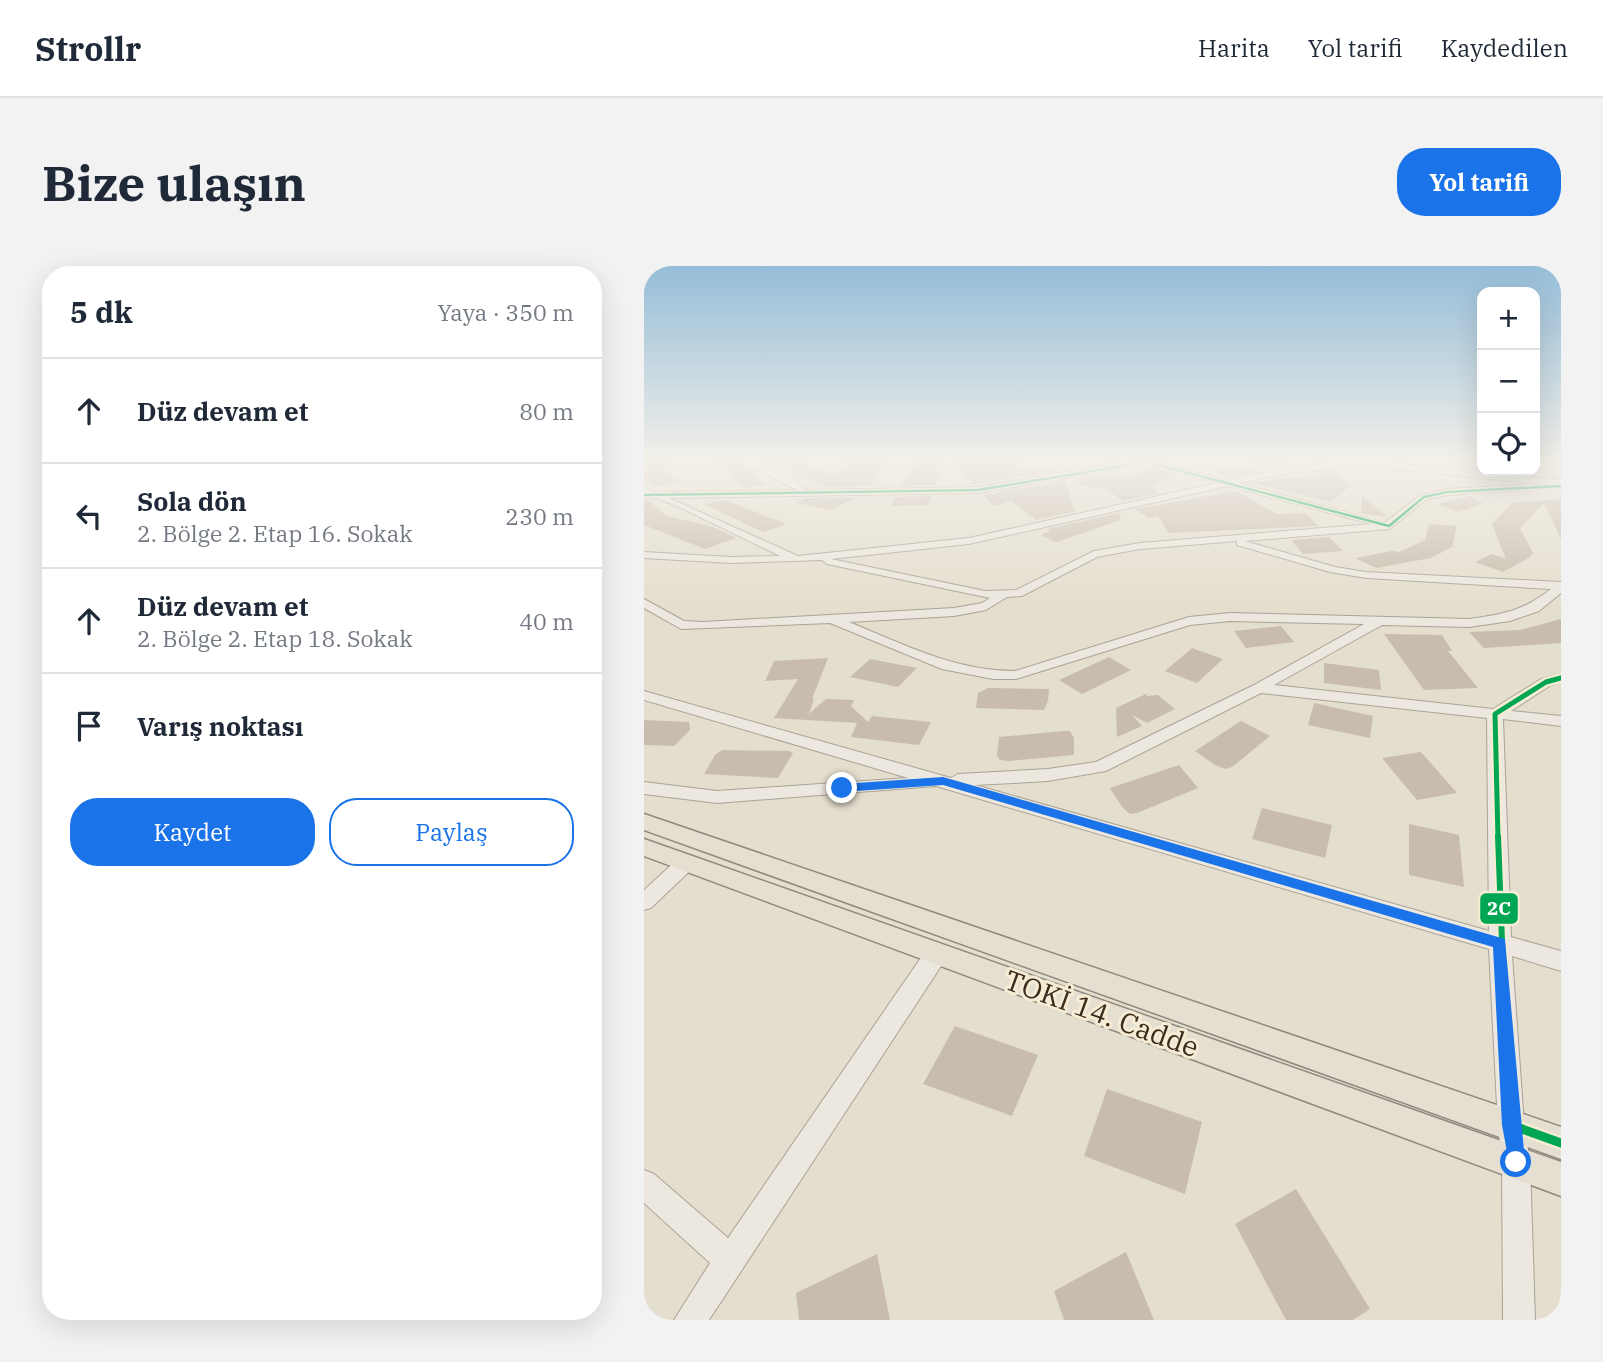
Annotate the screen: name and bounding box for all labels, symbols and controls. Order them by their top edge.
text: Strollr [35,27,141,70]
text: Harita [1198,32,1270,64]
text: Yol tarifi [1308,32,1403,64]
text: Kaydedilen [1441,32,1568,64]
button: Yol tarifi [1397,148,1561,216]
text: Bize ulaşın [42,151,306,214]
map controls [1477,287,1540,476]
button: + [1477,287,1540,350]
text: 5 dk [70,292,133,331]
text: Yaya · 350 m [437,297,574,327]
button: − [1477,350,1540,413]
icon: ahead [70,392,108,430]
text: Düz devam et [137,394,308,428]
text: 80 m [519,396,574,426]
button: locate [1477,413,1540,476]
text: Sola dön [137,484,247,518]
icon: left [70,497,108,535]
text: 230 m [505,501,574,531]
text: 2. Bölge 2. Etap 16. Sokak [137,518,413,548]
text: Düz devam et [137,589,308,623]
icon: ahead [70,602,108,640]
text: 40 m [519,606,574,636]
text: 2. Bölge 2. Etap 18. Sokak [137,623,413,653]
icon: arrive [70,707,108,745]
text: Varış noktası [137,709,303,743]
route end [826,772,857,803]
button: Kaydet [70,798,315,866]
button: Paylaş [329,798,574,866]
line badge: 2C [1479,892,1519,925]
text: 2C [1487,896,1511,920]
street label: TOKİ 14. Cadde [1000,961,1204,1065]
route start [1500,1146,1531,1177]

